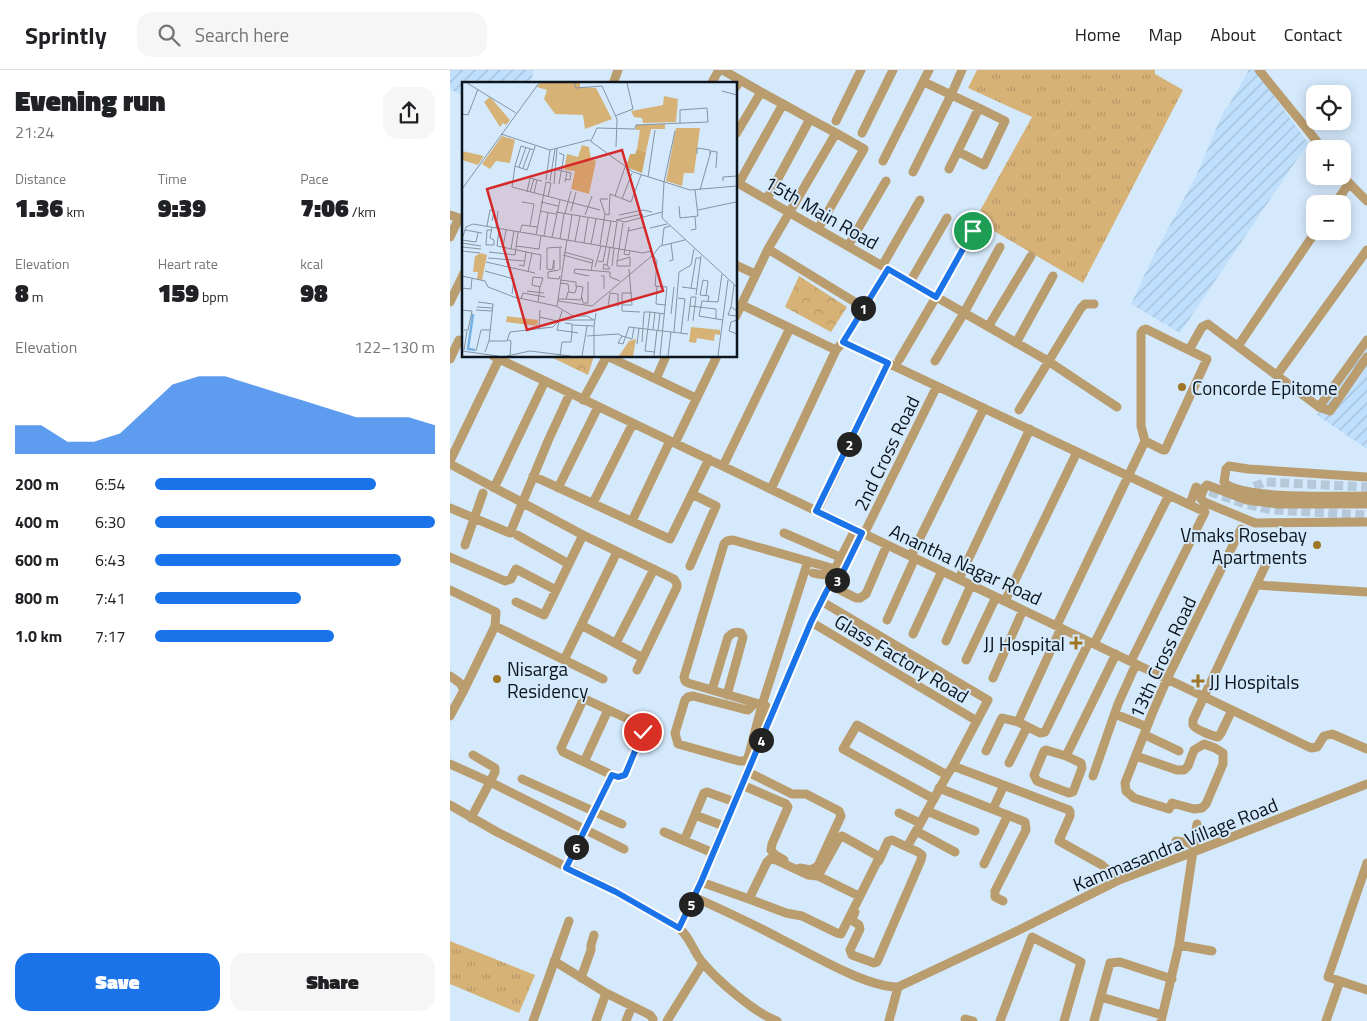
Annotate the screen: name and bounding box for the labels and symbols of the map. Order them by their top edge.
inset map [462,82,738,358]
street label: 15th Main Road [760,168,884,256]
pin [952,210,994,252]
pin: 1 [850,296,876,320]
place label: Concorde Epitome [1192,373,1338,402]
marker: Concorde Epitome [1176,381,1188,393]
street label: 2nd Cross Road [848,392,924,514]
pin: 2 [836,432,862,456]
street label: Anantha Nagar Road [885,516,1047,612]
place label: Vmaks Rosebay Apartments [1180,520,1307,571]
marker: Vmaks Rosebay Apartments [1311,539,1323,551]
pin: 3 [824,568,850,592]
street label: 13th Cross Road [1121,591,1203,723]
street label: Glass Factory Road [829,606,975,710]
place label: JJ Hospital [983,629,1065,658]
marker: JJ Hospital [1069,636,1083,650]
place label: Nisarga Residency [507,654,588,705]
place label: JJ Hospitals [1209,667,1300,696]
marker: Nisarga Residency [491,673,503,685]
marker: JJ Hospitals [1191,674,1205,688]
pin [622,711,664,753]
pin: 4 [748,728,774,752]
street label: Kammasandra Village Road [1068,790,1282,898]
pin: 6 [564,834,588,860]
pin: 5 [678,892,704,916]

